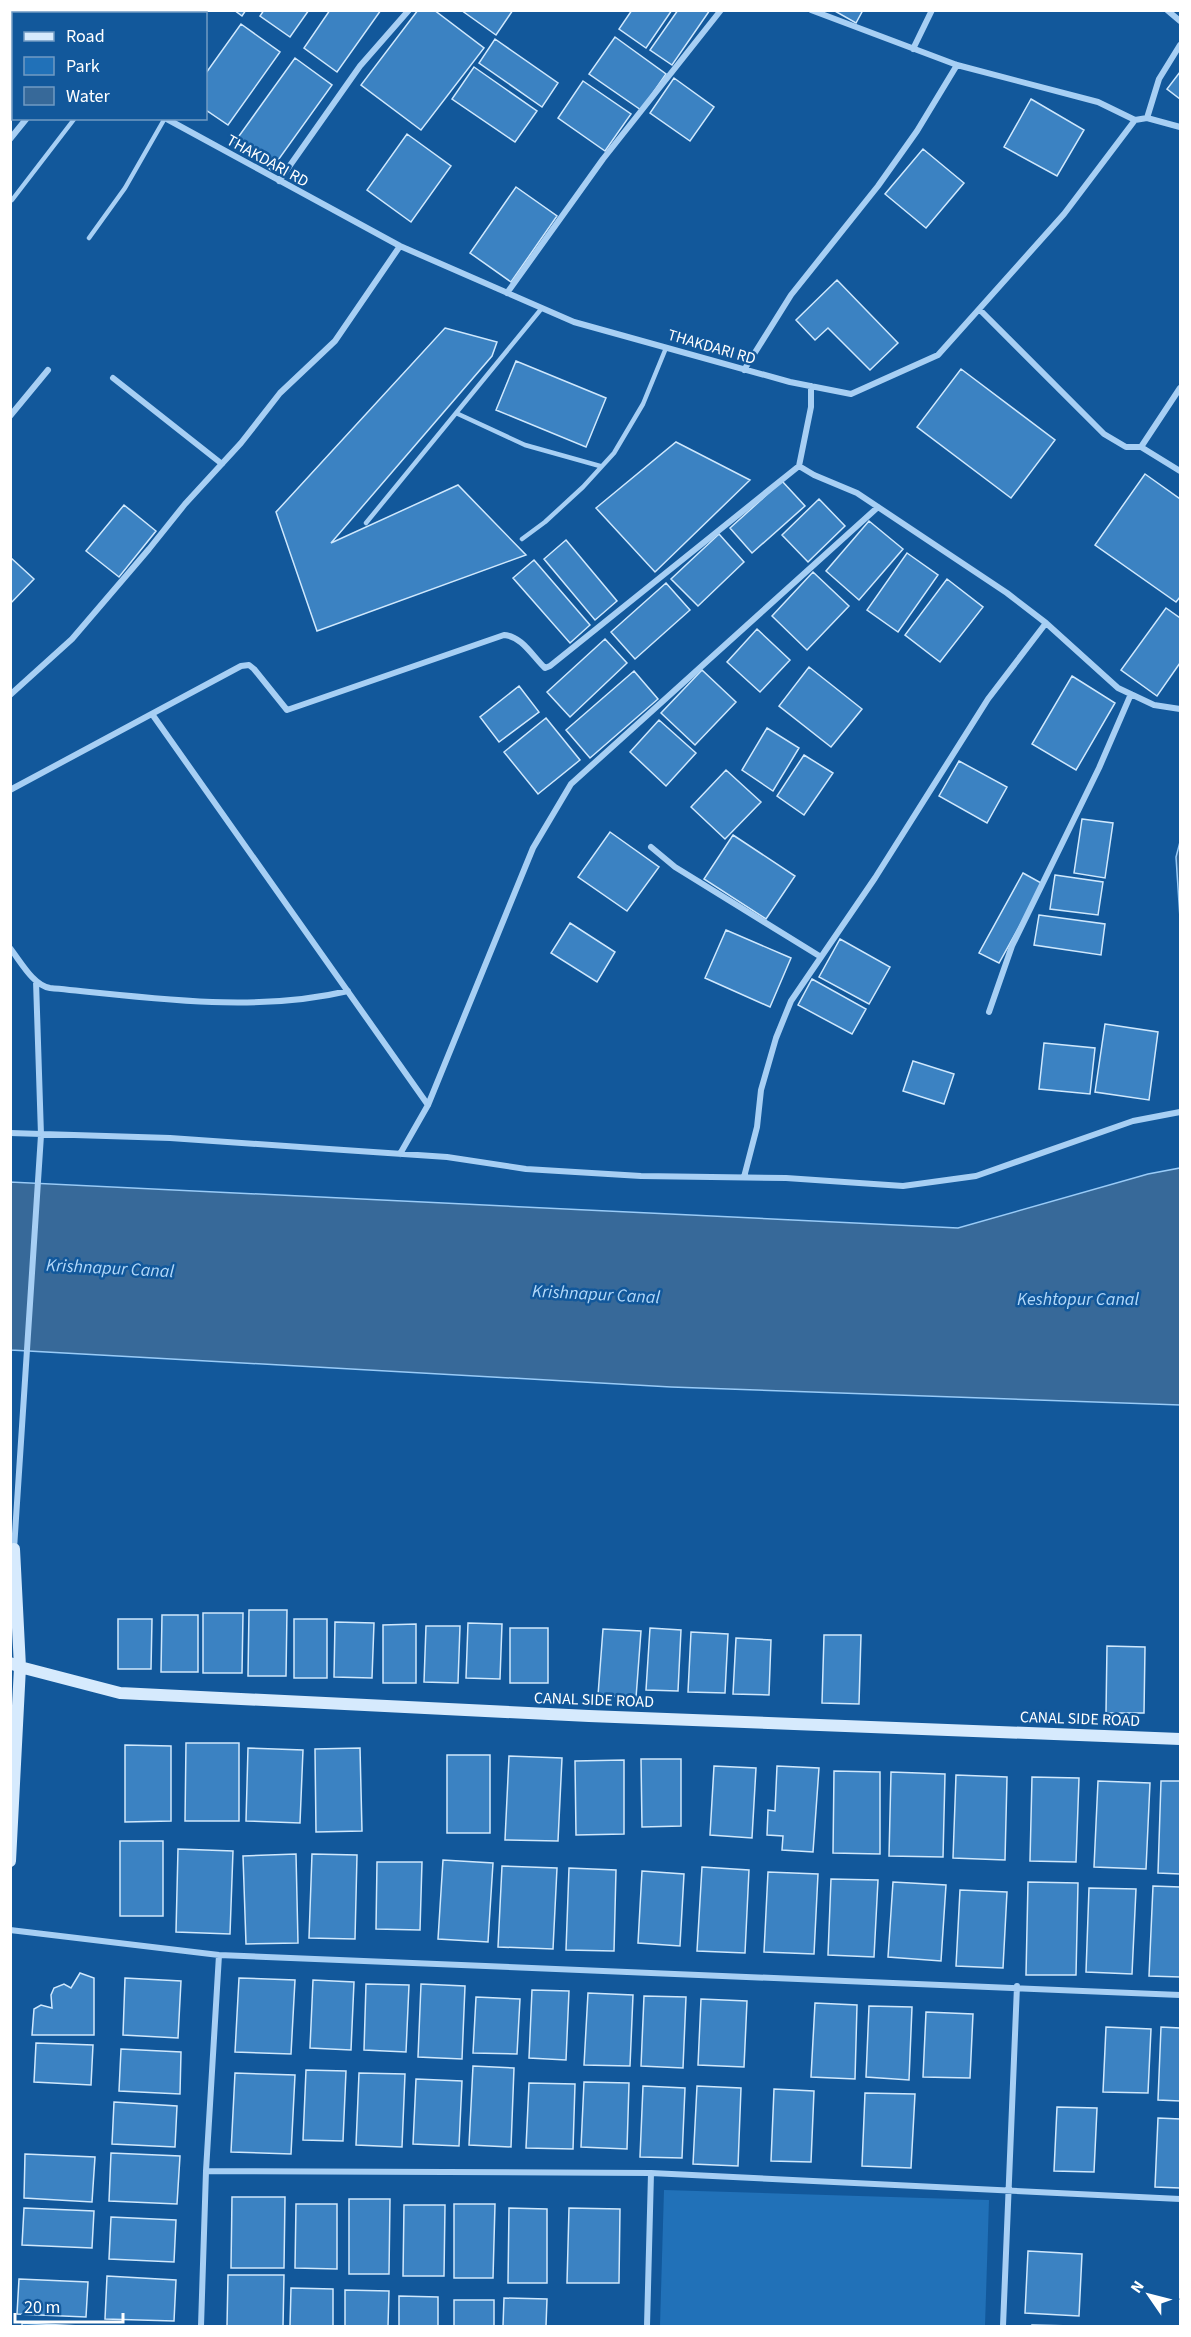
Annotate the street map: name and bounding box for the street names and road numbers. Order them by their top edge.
street label: THAKDARI RD [222,129,313,193]
street label: THAKDARI RD [665,324,759,370]
street label: CANAL SIDE ROAD [534,1687,655,1713]
street label: CANAL SIDE ROAD [1020,1706,1141,1732]

